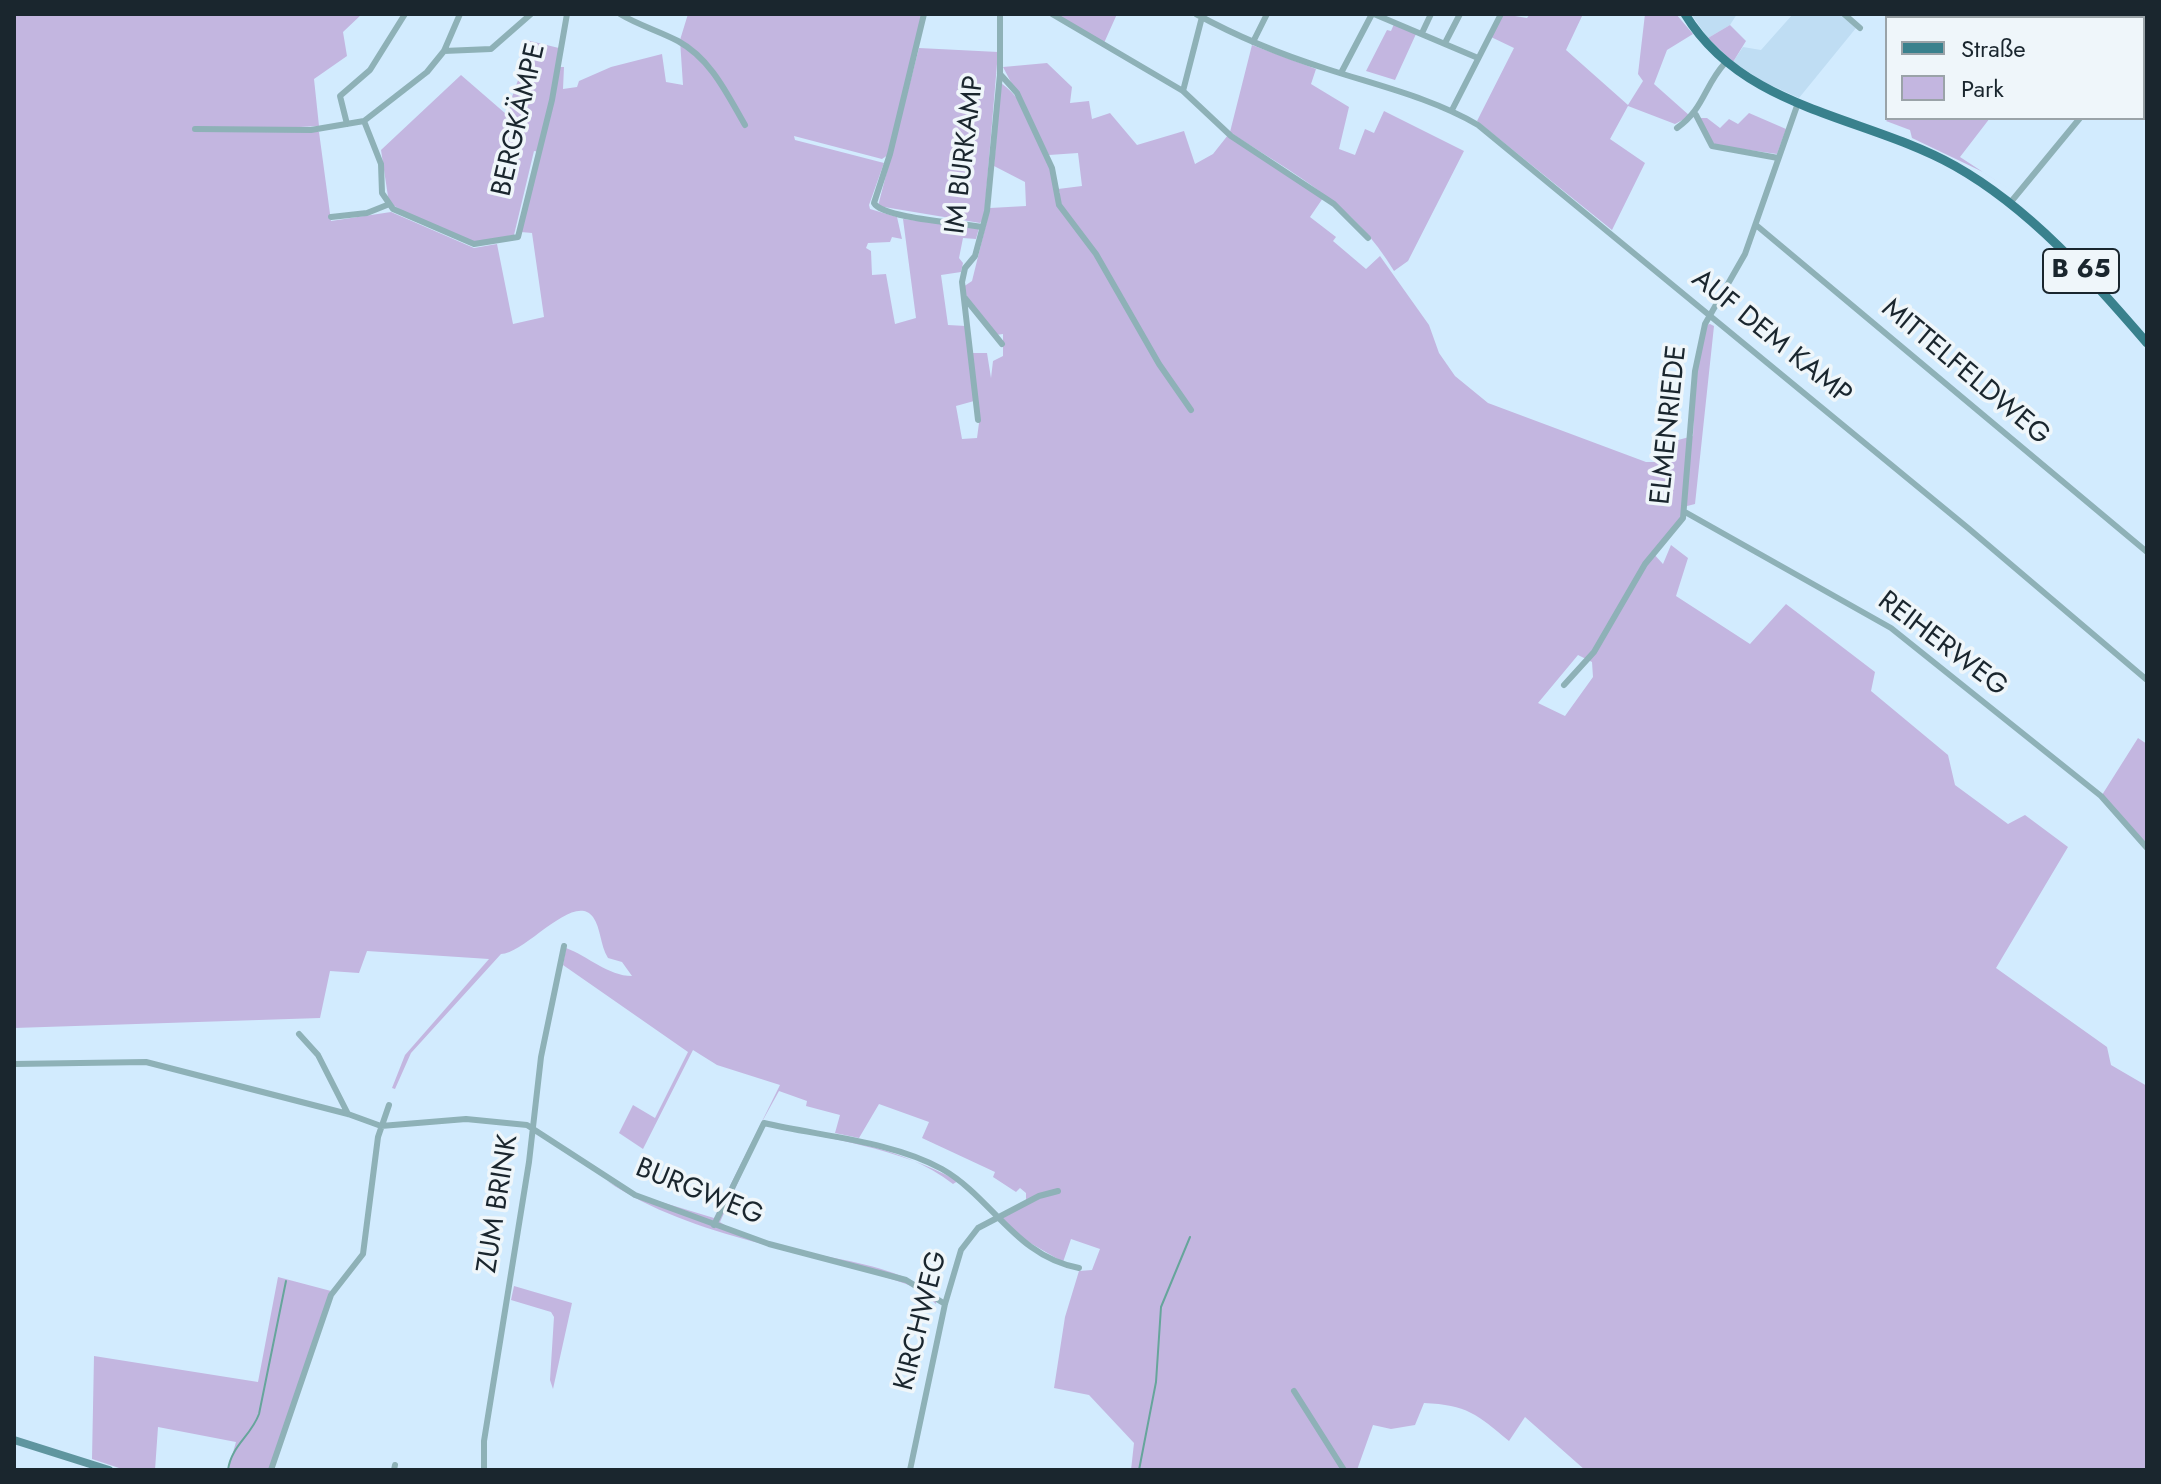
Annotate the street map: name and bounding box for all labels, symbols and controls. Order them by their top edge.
legend [1885,16,2145,120]
text: Straße [1961,31,2026,66]
street label: BERGKÄMPE [486,40,554,200]
text: Park [1961,71,2004,106]
street label: IM BURKAMP [940,74,992,236]
road number: B 65 [2043,249,2119,293]
street label: AUF DEM KAMP [1684,263,1858,413]
street label: MITTELFELDWEG [1874,293,2056,453]
street label: ELMENRIEDE [1645,344,1695,506]
street label: REIHERWEG [1870,585,2014,705]
street label: ZUM BRINK [471,1132,527,1276]
street label: BURGWEG [630,1152,768,1234]
street label: KIRCHWEG [888,1248,956,1394]

